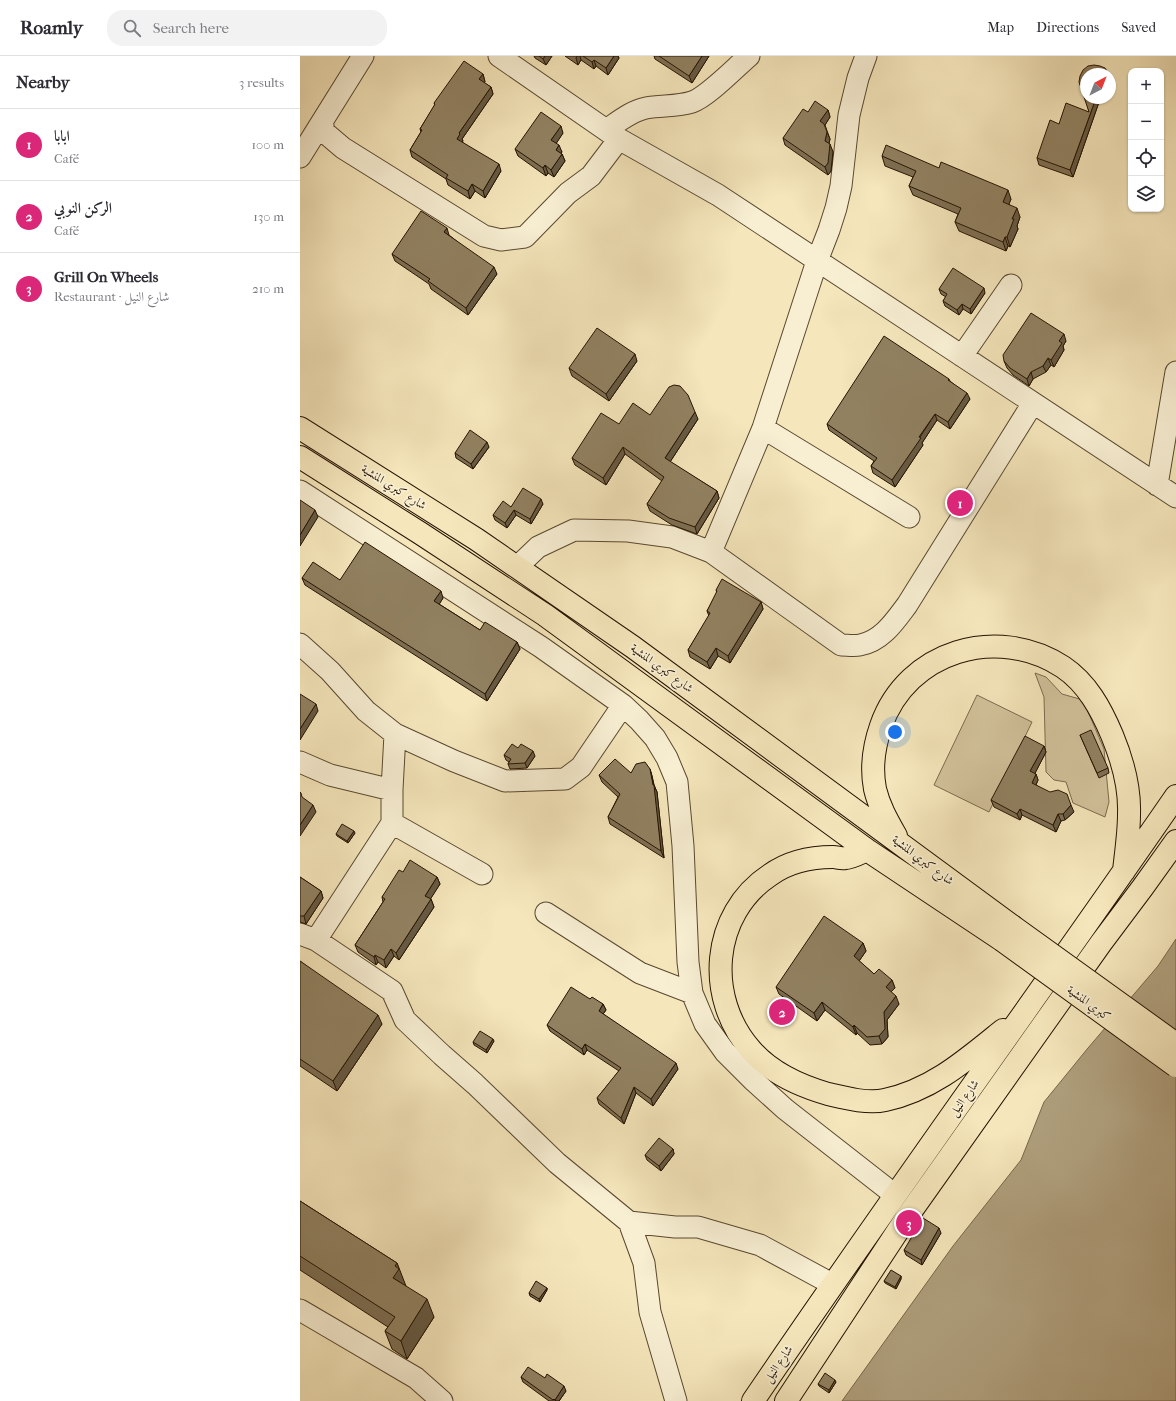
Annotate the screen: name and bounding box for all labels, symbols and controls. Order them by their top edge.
search box [107,10,387,46]
text: Roamly [20,17,83,39]
icon: search [121,17,143,39]
text: Search here [153,19,229,37]
text: Map [987,19,1014,36]
text: Directions [1036,19,1099,36]
text: Saved [1121,19,1156,36]
north arrow [1080,68,1116,104]
map controls [1128,68,1164,212]
button: + [1128,68,1164,104]
text: Nearby [16,72,70,92]
text: 3 results [239,75,284,90]
button: − [1128,104,1164,140]
text: ابابا [54,127,70,145]
text: 1 [27,137,31,152]
text: 100 m [251,137,284,152]
button: locate [1128,140,1164,176]
text: Café [54,151,79,166]
button: layers [1128,176,1164,212]
text: الركن النوبي [54,199,112,217]
text: 2 [26,209,32,224]
text: 130 m [253,209,284,224]
text: Café [54,223,79,238]
text: Grill On Wheels [54,268,158,286]
text: 3 [26,281,32,296]
text: 210 m [252,281,284,296]
text: Restaurant · شارع النيل [54,289,169,304]
street label: شارع كبري المنشية [357,462,429,516]
pin: 1 [947,488,973,518]
street label: شارع كبري المنشية [626,641,696,699]
your location [885,722,905,742]
street label: شارع كبري المنشية [887,832,957,891]
street label: كبري المنشية [1063,983,1114,1026]
pin: 2 [769,997,795,1027]
street label: شارع النيل [946,1077,985,1121]
pin: 3 [896,1208,922,1238]
street label: شارع النيل [761,1343,799,1387]

